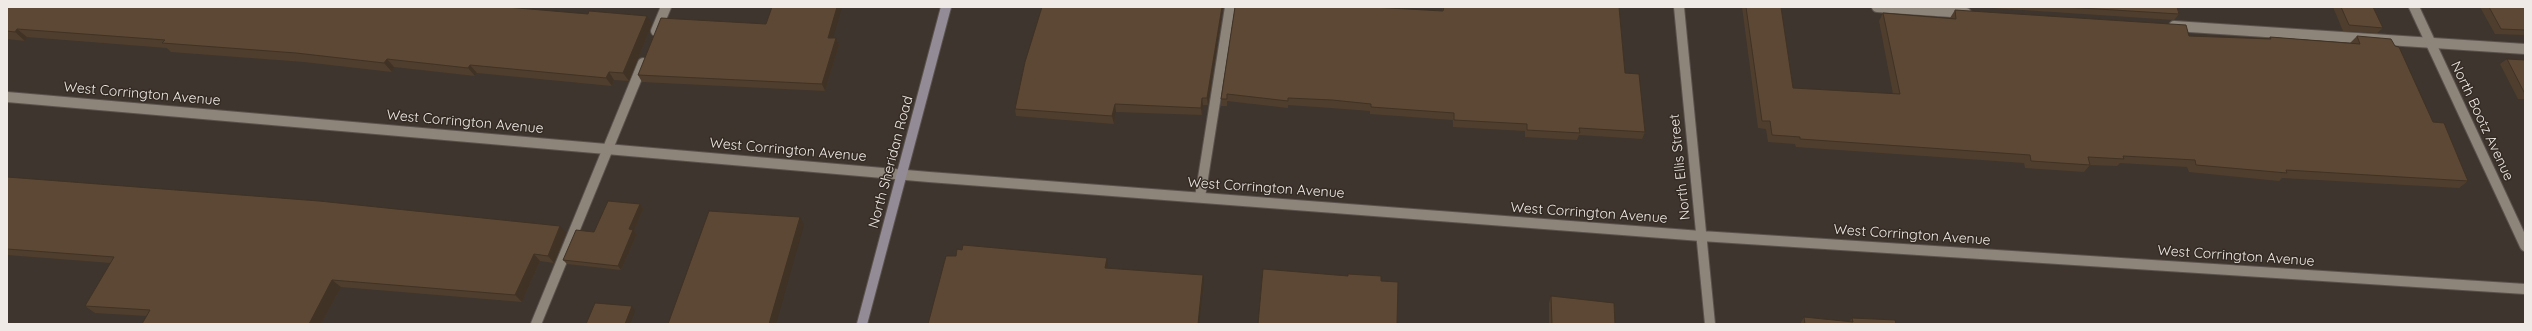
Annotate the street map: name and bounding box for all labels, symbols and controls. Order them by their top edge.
street label: North Bootz Avenue [2447,59,2517,183]
street label: West Corrington Avenue [63,79,221,109]
street label: North Sheridan Road [865,94,917,230]
street label: West Corrington Avenue [386,107,544,137]
street label: North Ellis Street [1666,113,1694,221]
street label: West Corrington Avenue [709,135,867,165]
street label: West Corrington Avenue [1187,174,1345,202]
street label: West Corrington Avenue [1510,199,1668,227]
street label: West Corrington Avenue [1833,221,1991,249]
street label: West Corrington Avenue [2157,242,2315,270]

